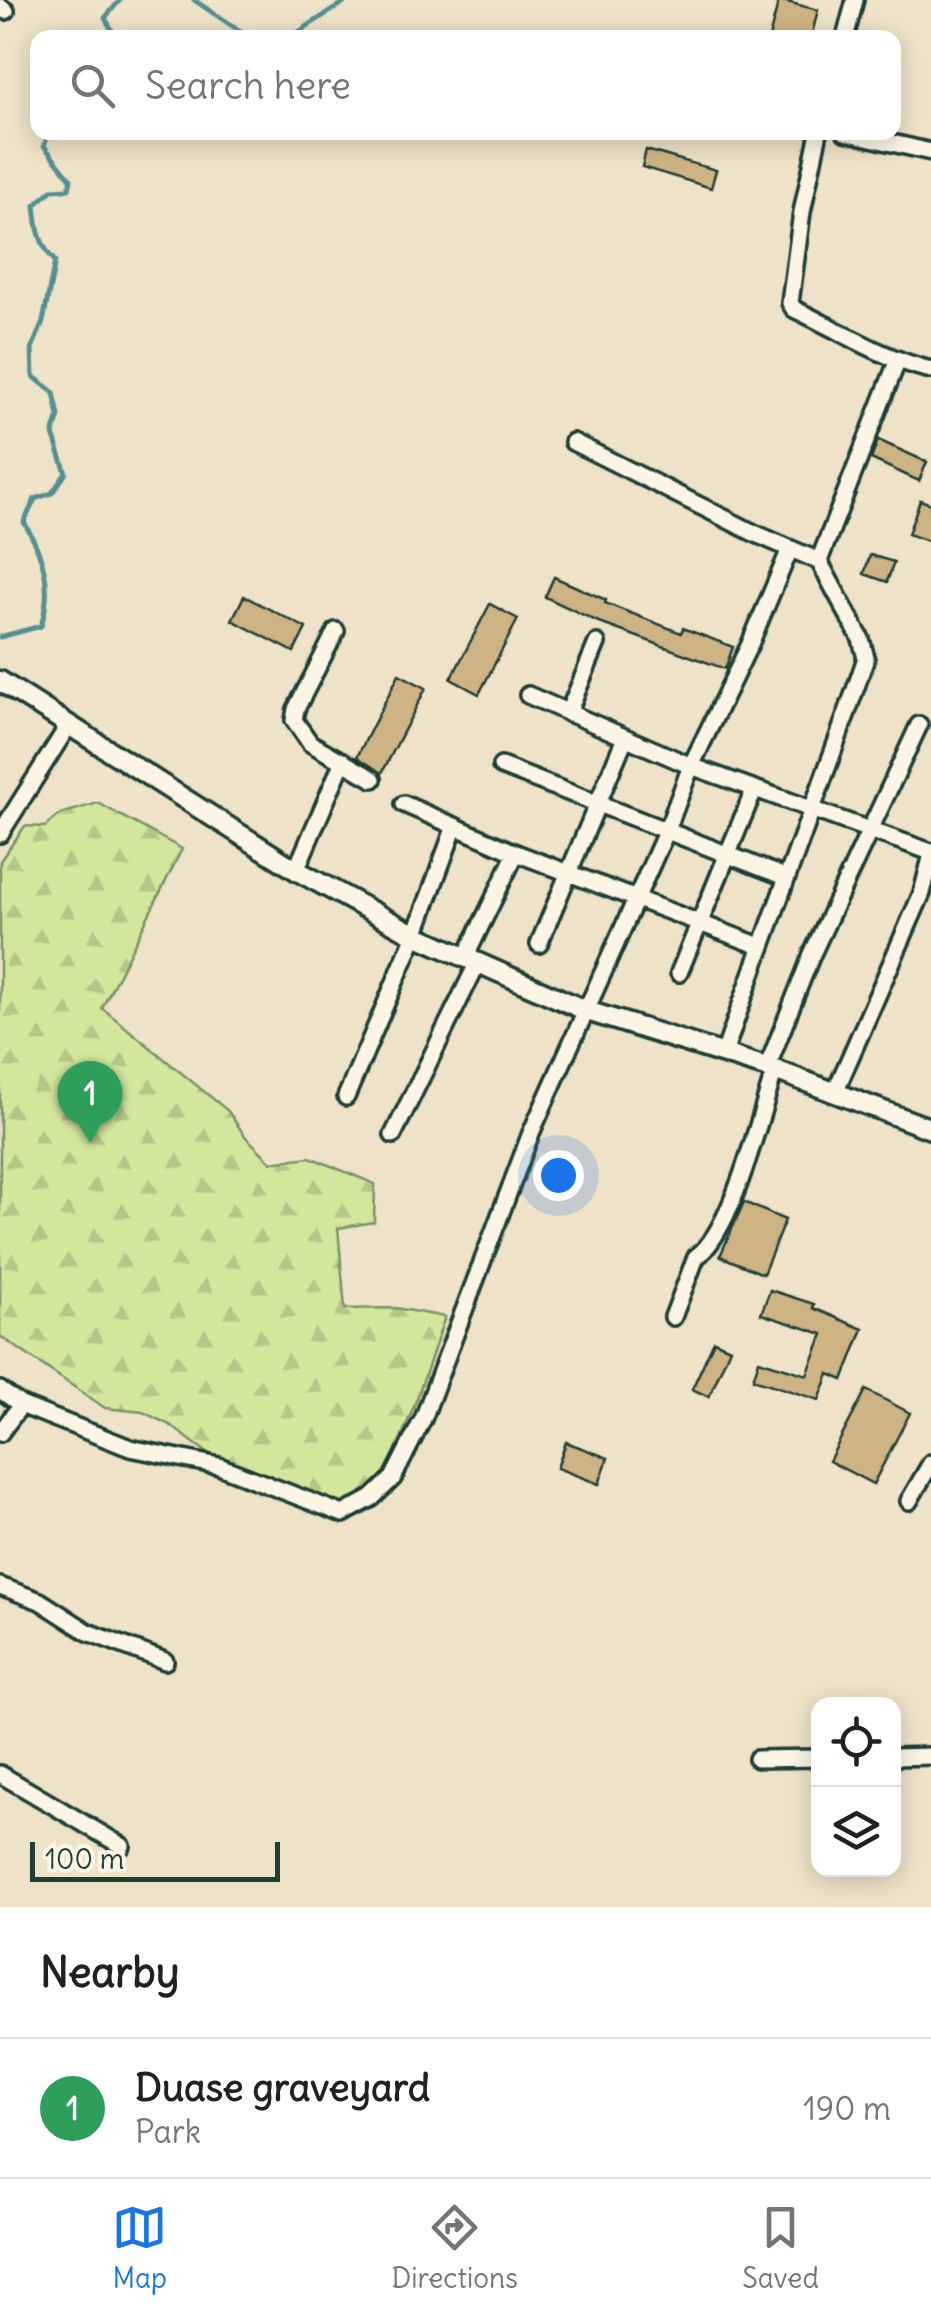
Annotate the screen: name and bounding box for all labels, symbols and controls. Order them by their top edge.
search box [30,30,901,140]
icon: search [65,58,120,113]
text: Search here [145,62,351,109]
pin: 1 [58,1060,122,1143]
your location [533,1150,584,1201]
map controls [811,1697,901,1877]
button: locate [811,1697,901,1787]
button: layers [811,1787,901,1877]
scale bar [30,1837,280,1882]
text: 100 m [45,1841,124,1877]
text: Nearby [40,1946,179,1998]
text: Duase graveyard [135,2064,430,2111]
text: 1 [66,2088,79,2129]
text: 190 m [803,2088,891,2129]
text: Park [135,2111,201,2152]
tab: Map [112,2200,167,2296]
tab: Directions [391,2200,518,2296]
tab: Saved [742,2200,819,2296]

